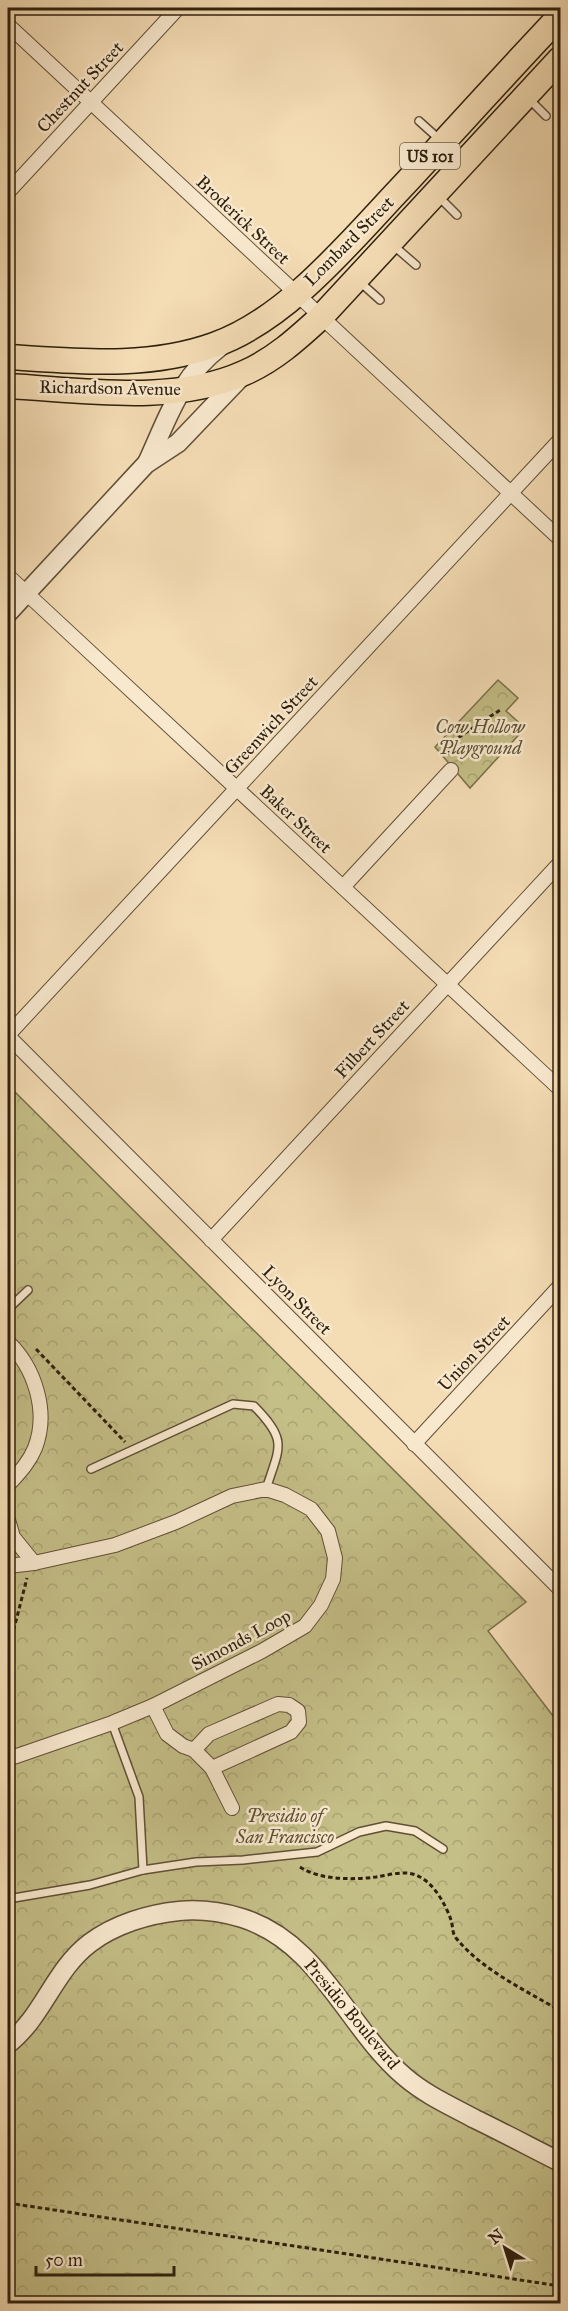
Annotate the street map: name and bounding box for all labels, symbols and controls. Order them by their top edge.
street label: Chestnut Street [32,36,128,137]
road number: US 101 [400,143,460,169]
street label: Broderick Street [191,171,295,270]
street label: Lombard Street [299,191,399,291]
street label: Richardson Avenue [39,376,181,400]
street label: Greenwich Street [220,671,323,779]
park label: Cow Hollow Playground [435,716,526,759]
street label: Baker Street [255,780,337,858]
street label: Filbert Street [330,995,414,1083]
street label: Lyon Street [258,1261,337,1340]
street label: Union Street [433,1310,515,1396]
street label: Simonds Loop [187,1605,295,1675]
park label: Presidio of San Francisco [235,1805,334,1848]
street label: Presidio Boulevard [299,1954,405,2074]
north arrow [475,2218,535,2278]
text: N [485,2225,508,2248]
scale bar [36,2239,174,2277]
text: 50 m [45,2249,83,2271]

